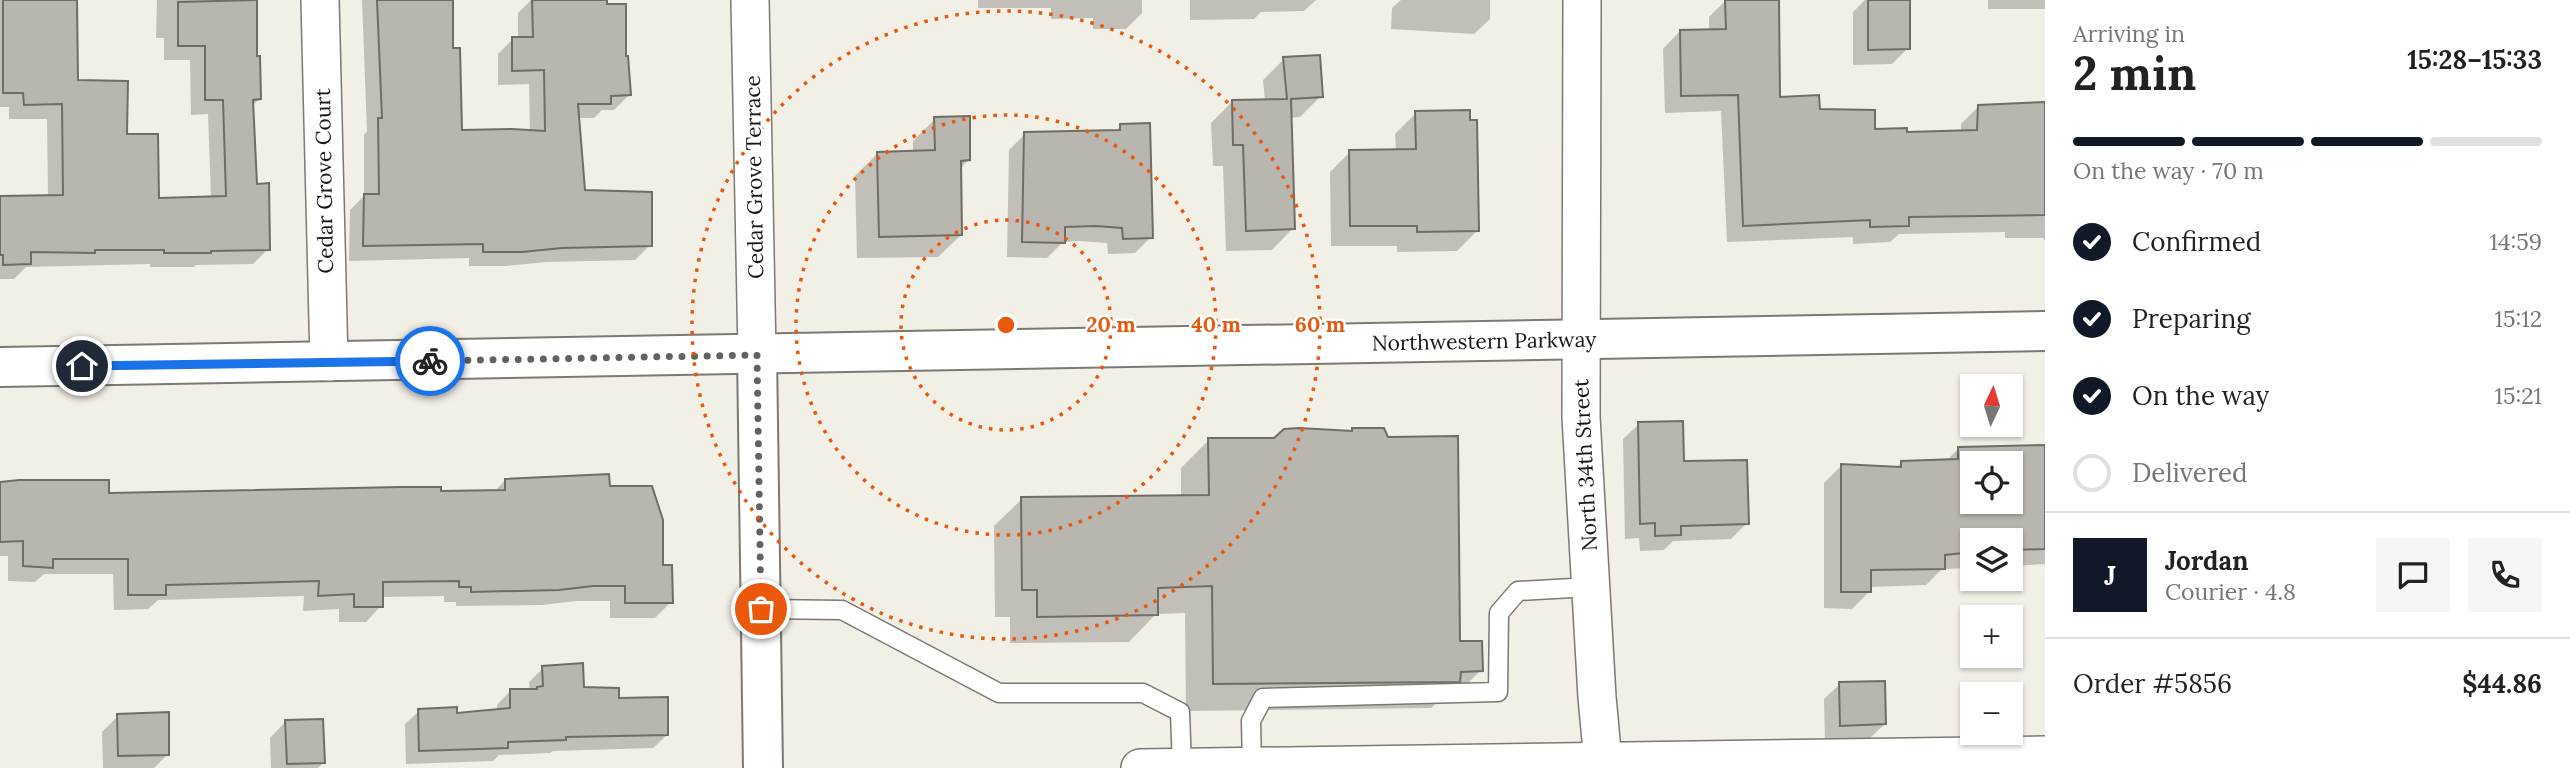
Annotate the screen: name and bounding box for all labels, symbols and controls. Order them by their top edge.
text: Arriving in [2073,19,2185,48]
text: 15:28–15:33 [2407,43,2542,76]
text: 2 min [2073,44,2196,103]
street label: Cedar Grove Terrace [739,75,769,279]
street label: Cedar Grove Court [309,87,339,274]
text: On the way · 70 m [2073,156,2264,185]
icon: check [2073,223,2111,261]
text: Confirmed [2132,225,2261,258]
text: 14:59 [2490,227,2542,256]
icon: check [2073,300,2111,338]
text: Preparing [2132,302,2251,335]
text: 15:12 [2495,304,2542,333]
text: 20 m [1086,311,1136,338]
text: 40 m [1191,311,1241,338]
text: 60 m [1295,311,1345,338]
centre of rings [994,313,1018,337]
courier [395,326,465,396]
street label: Northwestern Parkway [1372,326,1596,356]
pin [52,336,112,396]
icon: bike [411,342,449,380]
icon: home [63,347,101,385]
north arrow [1960,374,2023,438]
map controls [1960,374,2023,745]
street label: North 34th Street [1567,377,1603,552]
icon: check [2073,377,2111,415]
text: On the way [2132,379,2269,412]
text: 15:21 [2495,381,2542,410]
button: locate [1960,451,2023,514]
text: Delivered [2132,456,2248,489]
button: layers [1960,528,2023,591]
button: chat [2376,538,2450,612]
button: phone [2468,538,2542,612]
text: Jordan [2165,544,2249,577]
text: J [2104,559,2116,592]
text: Courier · 4.8 [2165,577,2296,606]
pin [731,579,791,639]
icon: bag [742,590,780,628]
button: + [1960,605,2023,668]
text: Order #5856 [2073,667,2232,700]
text: $44.86 [2462,667,2542,700]
button: − [1960,682,2023,745]

